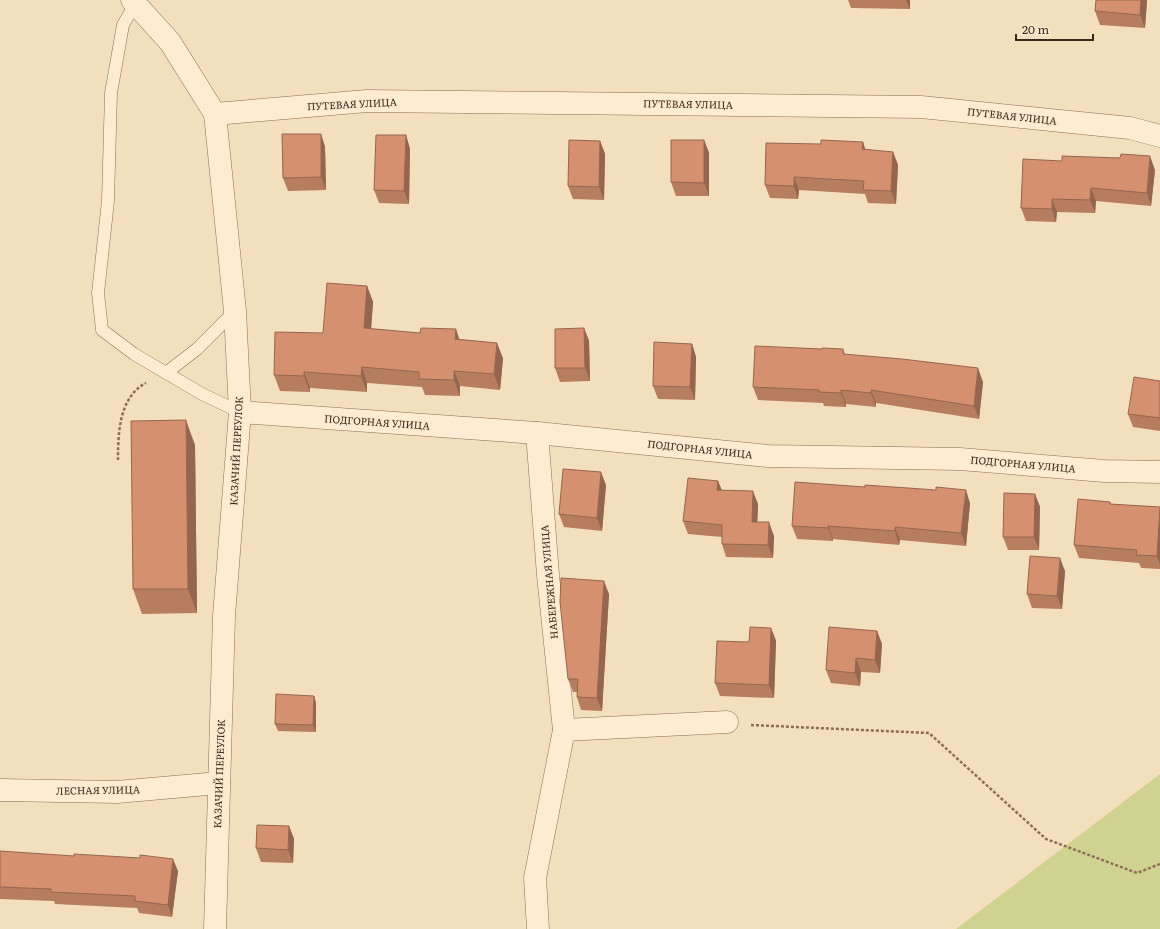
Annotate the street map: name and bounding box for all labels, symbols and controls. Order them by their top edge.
scale bar [1016,16,1093,42]
text: 20 m [1022,20,1049,38]
street label: ПУТЕВАЯ УЛИЦА [307,94,398,113]
street label: ПУТЕВАЯ УЛИЦА [643,95,734,112]
street label: ПУТЕВАЯ УЛИЦА [966,103,1058,128]
street label: КАЗАЧИЙ ПЕРЕУЛОК [225,395,246,506]
street label: ПОДГОРНАЯ УЛИЦА [324,410,431,433]
street label: ПОДГОРНАЯ УЛИЦА [647,436,754,462]
street label: ПОДГОРНАЯ УЛИЦА [970,451,1077,476]
street label: НАБЕРЕЖНАЯ УЛИЦА [536,524,561,640]
street label: КАЗАЧИЙ ПЕРЕУЛОК [209,718,228,829]
street label: ЛЕСНАЯ УЛИЦА [56,781,141,798]

